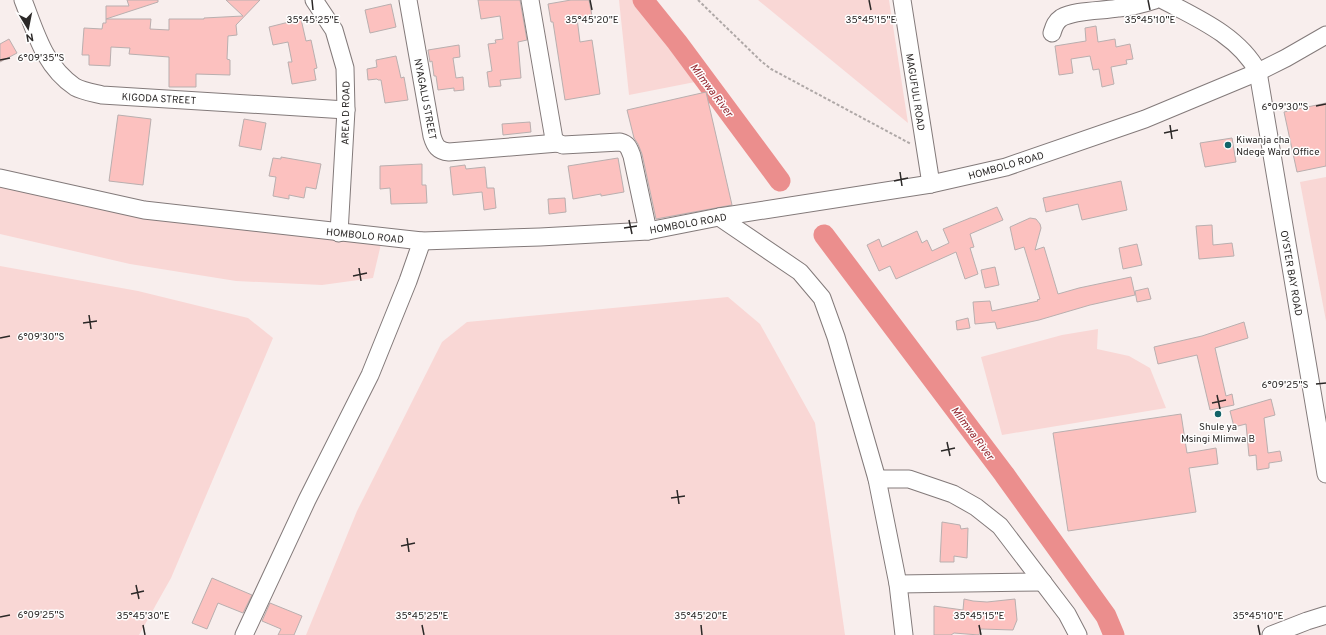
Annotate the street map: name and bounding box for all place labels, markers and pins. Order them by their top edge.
place label: Kiwanja cha Ndege Ward Office [1236,134,1320,159]
marker: Kiwanja cha Ndege Ward Office [1223,140,1233,150]
marker: Shule ya Msingi Mlimwa B [1213,409,1223,419]
place label: Shule ya Msingi Mlimwa B [1181,421,1255,446]

